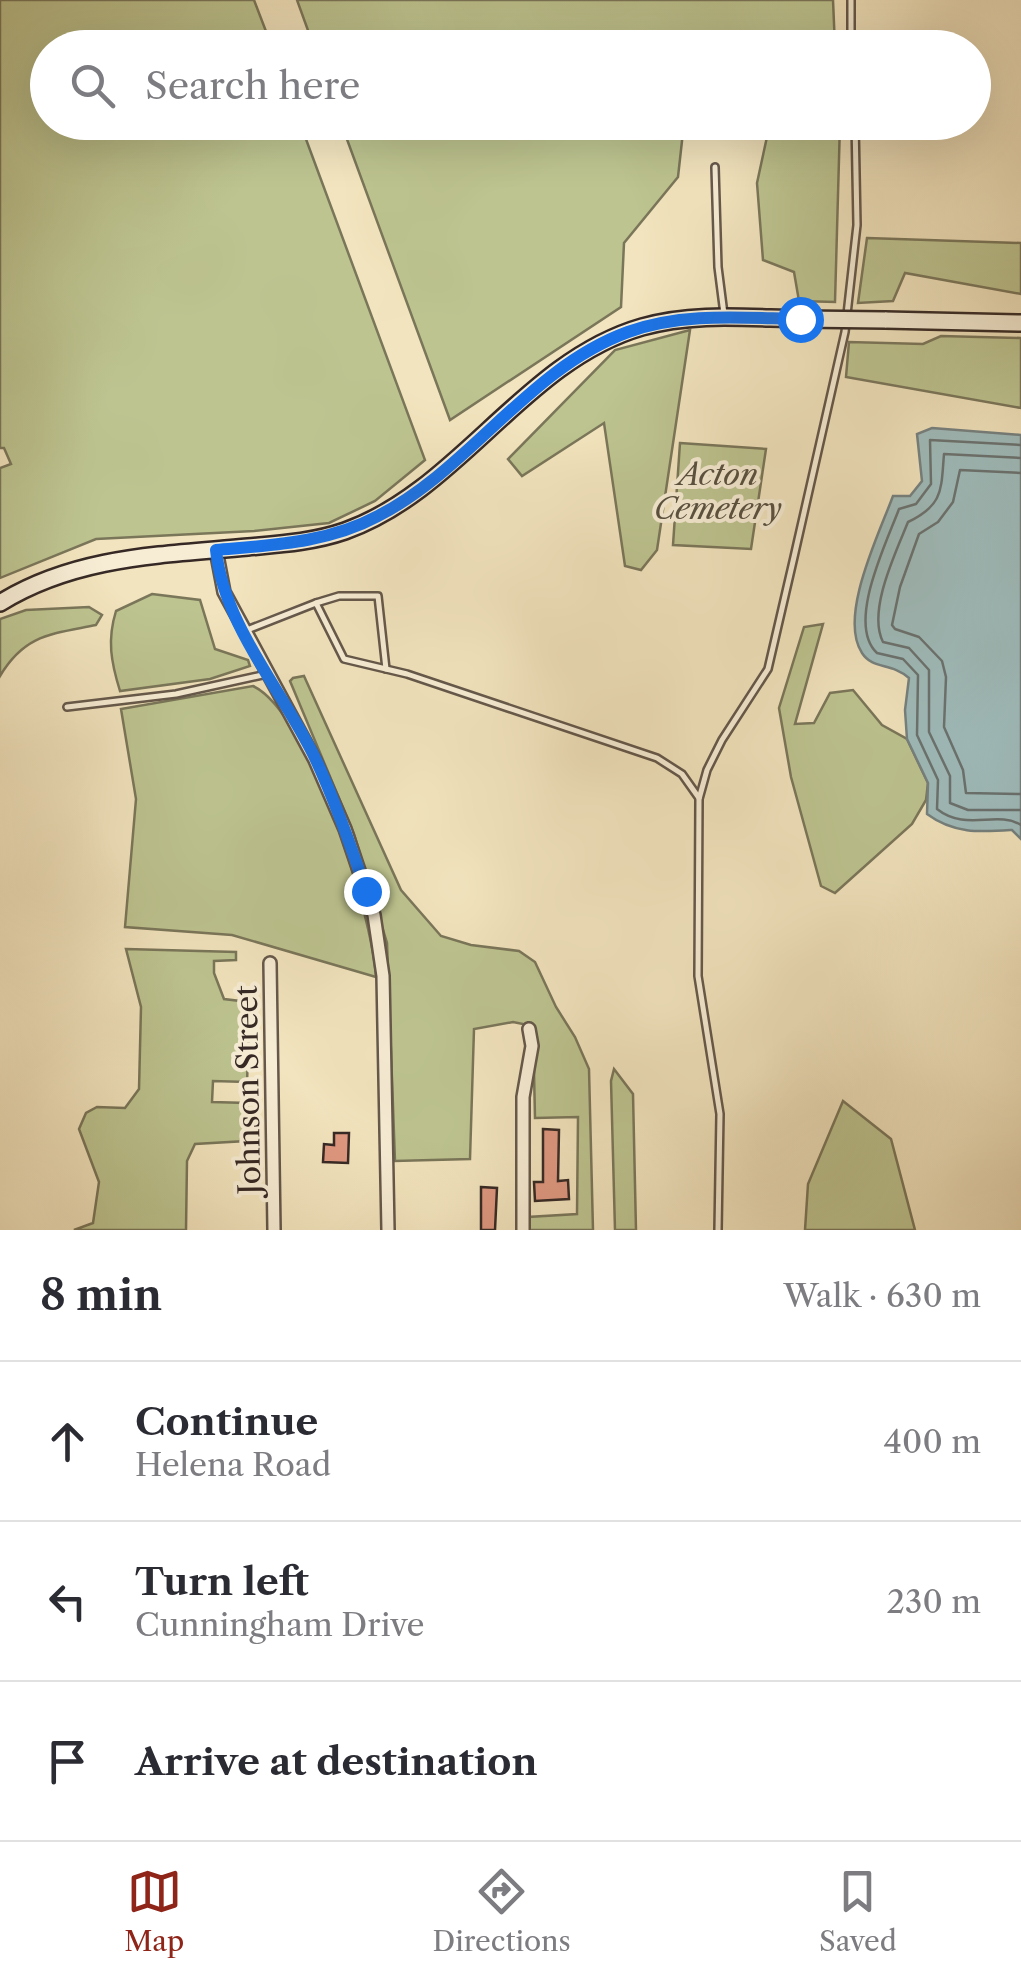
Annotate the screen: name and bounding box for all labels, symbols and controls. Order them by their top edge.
search box [30,30,991,140]
icon: search [65,58,120,113]
text: Search here [145,62,360,109]
route start [778,297,824,343]
park label: Acton Cemetery [654,456,782,527]
route end [344,869,390,915]
street label: Johnson Street [228,985,268,1199]
text: 8 min [40,1269,162,1321]
text: Walk · 630 m [784,1276,981,1315]
text: Continue [135,1398,318,1445]
icon: ahead [40,1414,95,1469]
text: 400 m [884,1422,981,1461]
text: Helena Road [135,1445,331,1484]
text: Turn left [135,1558,309,1605]
icon: left [40,1574,95,1629]
text: 230 m [886,1582,981,1621]
text: Cunningham Drive [135,1605,425,1644]
icon: arrive [40,1734,95,1789]
text: Arrive at destination [135,1738,538,1785]
tab: Map [124,1864,184,1958]
tab: Directions [432,1864,571,1958]
tab: Saved [819,1864,897,1958]

